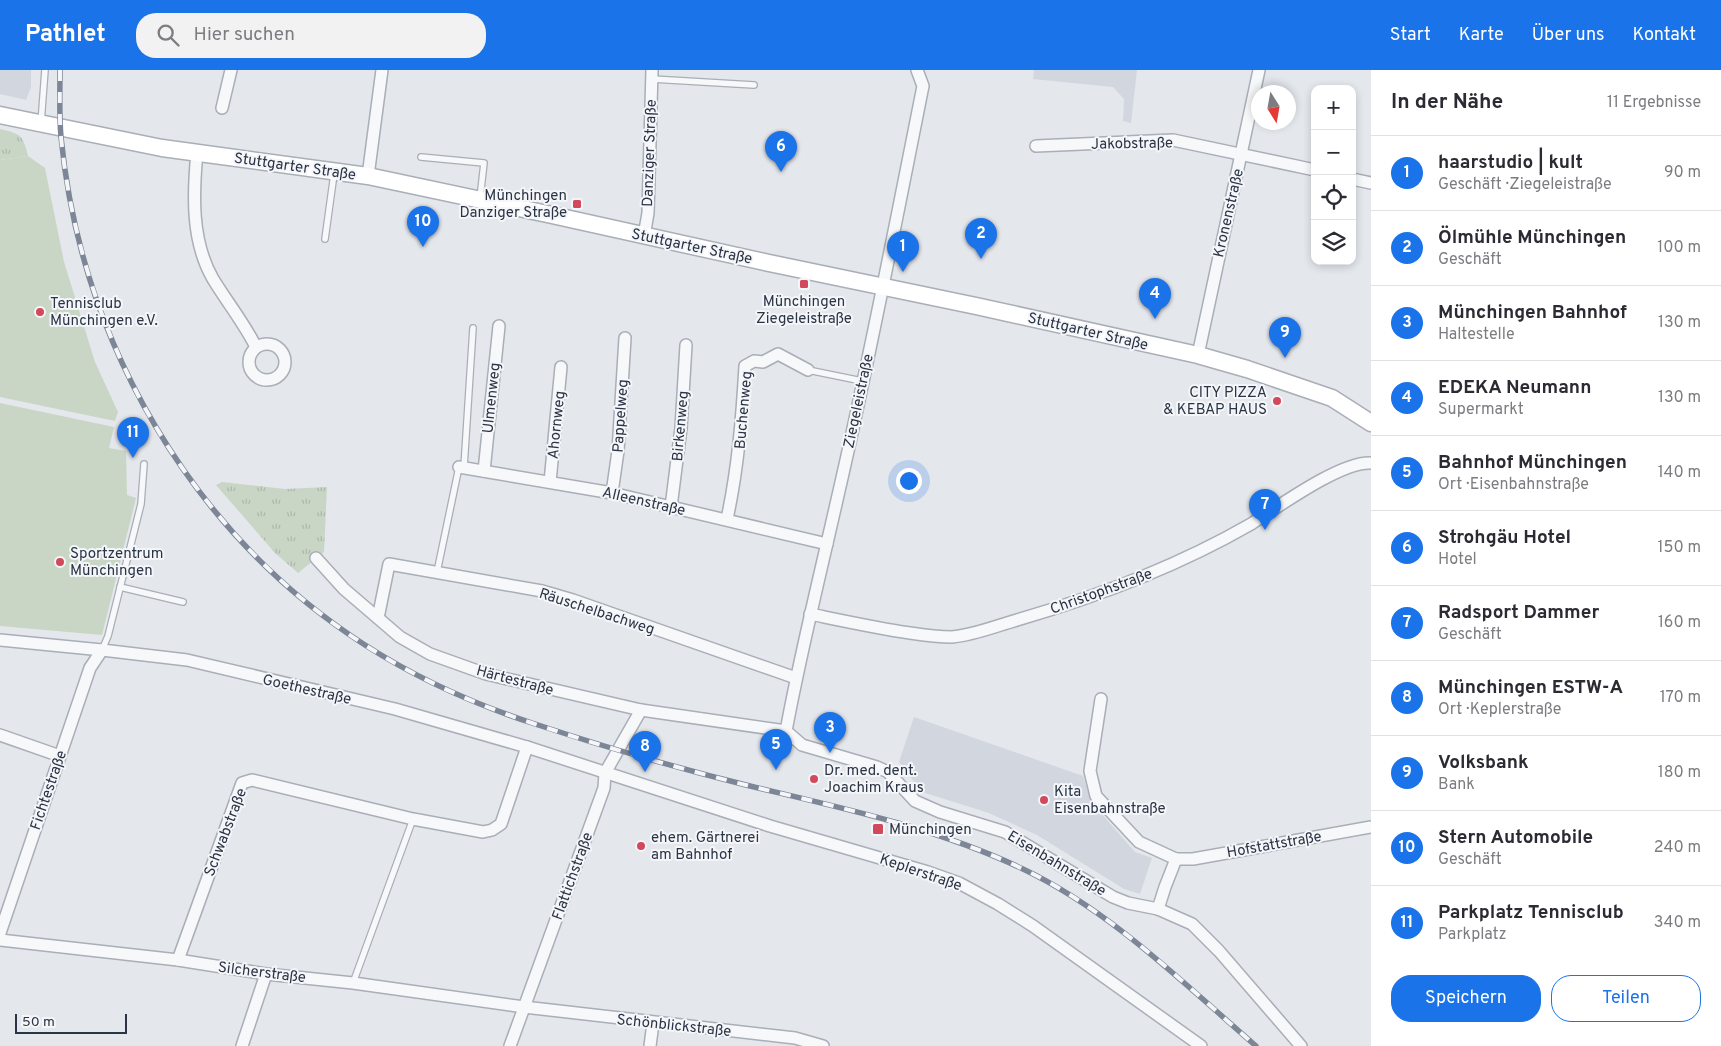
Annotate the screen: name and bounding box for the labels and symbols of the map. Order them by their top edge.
north arrow [1251,85,1296,130]
street label: Danziger Straße [639,99,662,207]
pin: 6 [765,131,797,172]
street label: Jakobstraße [1091,134,1173,155]
street label: Stuttgarter Straße [233,150,357,185]
street label: Kronenstraße [1210,167,1249,260]
place label: Münchingen Danziger Straße [459,187,567,223]
marker: Münchingen Danziger Straße [571,198,583,210]
pin: 10 [407,206,439,247]
pin: 2 [965,218,997,259]
street label: Stuttgarter Straße [630,225,754,270]
pin: 1 [887,231,919,272]
marker: Münchingen Ziegeleistraße [798,278,810,290]
pin: 4 [1139,278,1171,319]
place label: Münchingen Ziegeleistraße [756,293,852,329]
place label: Tennisclub Münchingen e.V. [50,295,158,331]
marker: Tennisclub Münchingen e.V. [34,306,46,318]
street label: Stuttgarter Straße [1026,309,1150,356]
pin: 9 [1269,317,1301,358]
street label: Ziegeleistraße [840,352,879,450]
street label: Ulmenweg [479,362,506,434]
street label: Buchenweg [732,370,757,450]
street label: Pappelweg [609,379,634,454]
place label: CITY PIZZA & KEBAP HAUS [1163,384,1267,420]
street label: Ahornweg [544,390,571,460]
street label: Birkenweg [669,390,694,462]
marker: CITY PIZZA & KEBAP HAUS [1271,395,1283,407]
pin: 11 [117,417,149,458]
your location [896,468,922,494]
street label: Alleenstraße [600,484,687,521]
pin: 7 [1249,489,1281,530]
place label: Sportzentrum Münchingen [70,545,163,581]
marker: Sportzentrum Münchingen [54,556,66,568]
street label: Christophstraße [1048,565,1155,620]
street label: Räuschelbachweg [536,585,657,640]
street label: Härtestraße [474,662,555,701]
street label: Goethestraße [260,671,353,710]
pin: 3 [814,712,846,753]
pin: 5 [760,729,792,770]
pin: 8 [629,731,661,772]
street label: Fichtestraße [27,748,72,833]
place label: Dr. med. dent. Joachim Kraus [824,762,924,798]
marker: Dr. med. dent. Joachim Kraus [808,773,820,785]
place label: Kita Eisenbahnstraße [1054,783,1166,819]
street label: Schwabstraße [201,786,252,879]
marker: Kita Eisenbahnstraße [1038,794,1050,806]
place label: Münchingen [889,821,972,840]
marker: Münchingen [871,822,885,836]
street label: Eisenbahnstraße [1003,827,1109,901]
street label: Hofstattstraße [1225,828,1323,863]
place label: ehem. Gärtnerei am Bahnhof [651,829,759,865]
street label: Flattichstraße [549,830,598,923]
marker: ehem. Gärtnerei am Bahnhof [635,840,647,852]
street label: Keplerstraße [877,850,964,896]
street label: Silcherstraße [217,959,307,988]
scale bar [15,1011,128,1034]
street label: Schönblickstraße [616,1011,732,1042]

